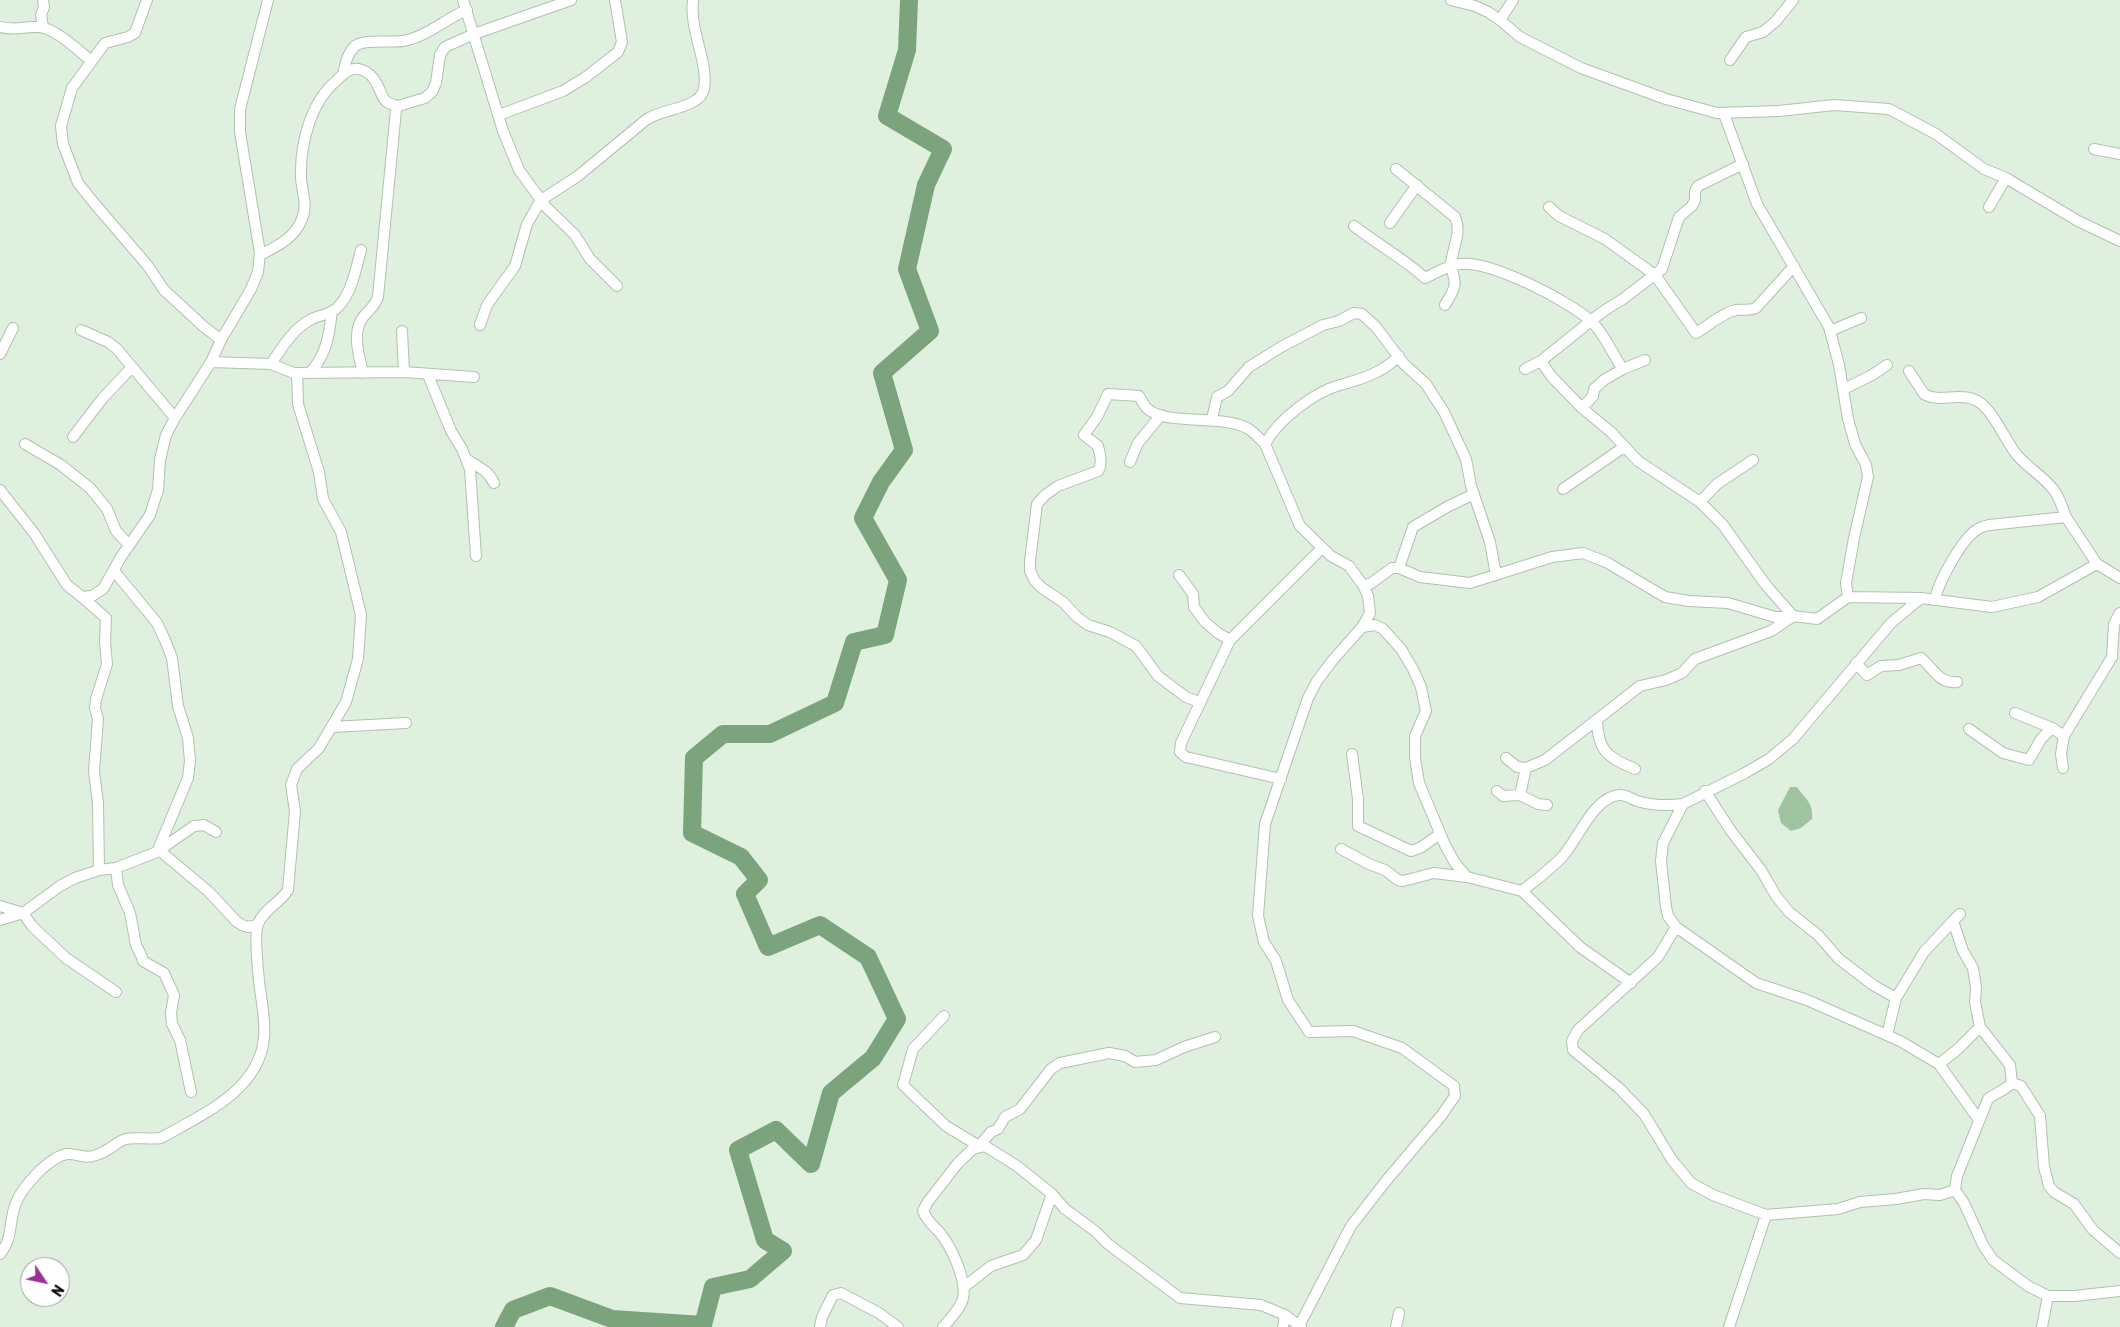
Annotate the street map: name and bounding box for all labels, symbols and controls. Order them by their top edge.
north arrow [20,1257,70,1307]
text: N [47,1281,67,1299]

